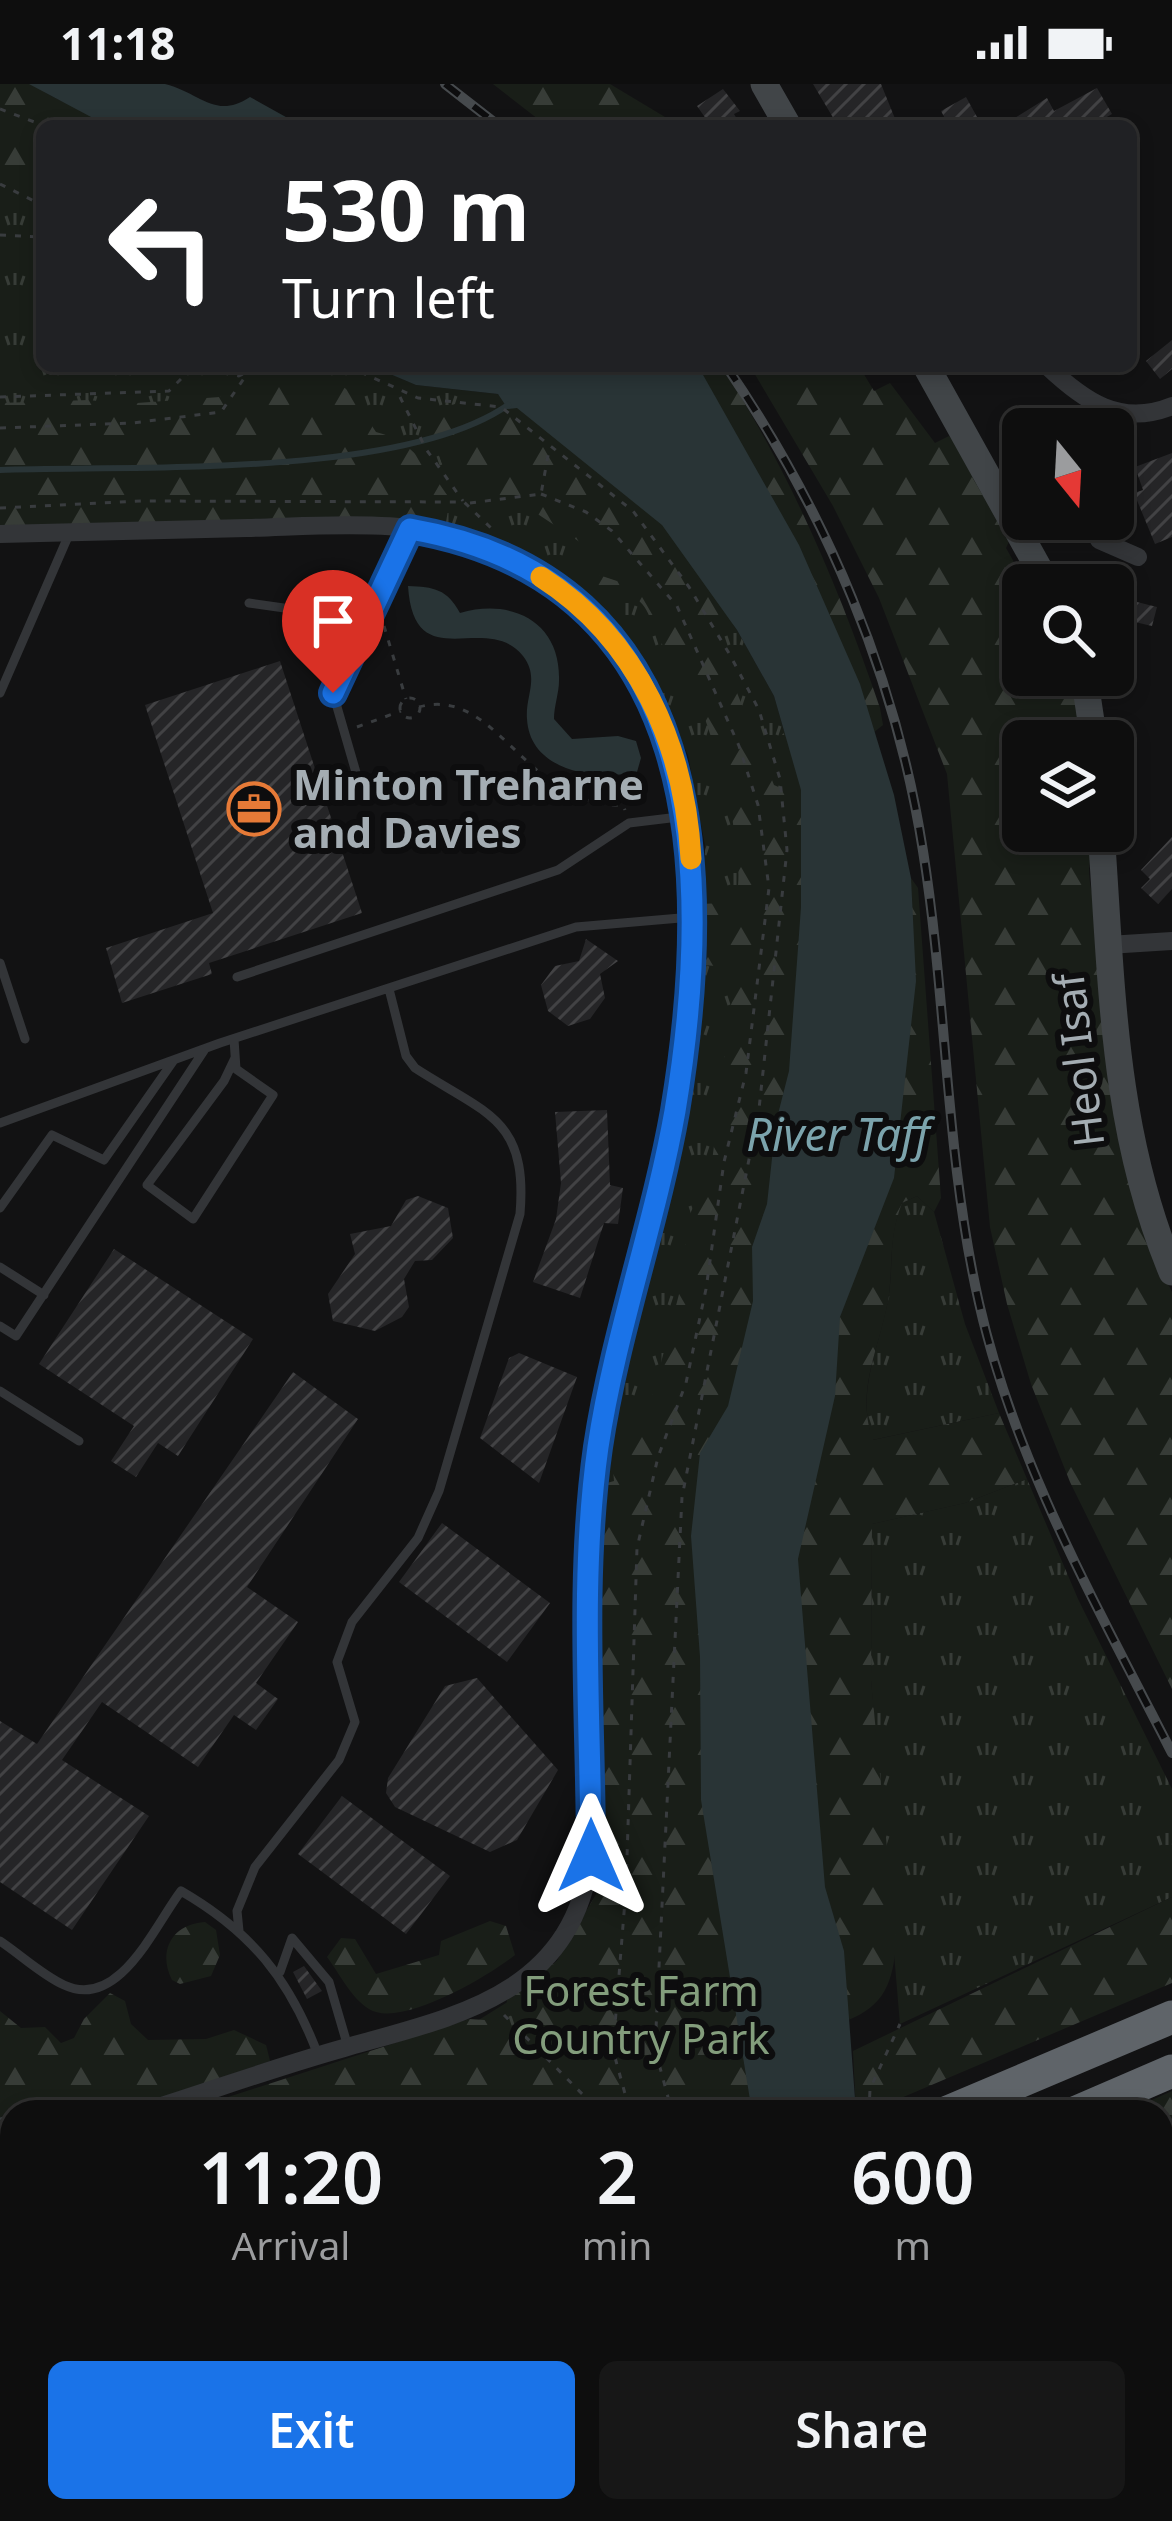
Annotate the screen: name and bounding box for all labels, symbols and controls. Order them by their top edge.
text: 11:18 [60,12,176,73]
text: 530 m [282,151,530,266]
icon: left [84,168,240,324]
text: Turn left [282,260,495,334]
north arrow [1002,408,1134,540]
map controls [1002,408,1134,852]
button: search [1002,564,1134,696]
pin [282,570,384,693]
icon: arrive [300,588,366,654]
button: layers [1002,720,1134,852]
place label: Minton Treharne and Davies [293,755,644,860]
office icon: Minton Treharne and Davies [226,781,282,837]
street label: Heol Isaf [1038,968,1116,1150]
water label: River Taff [746,1103,936,1164]
position arrow [528,1793,654,1919]
park label: Forest Farm Country Park [512,1961,770,2066]
text: 11:20 [199,2127,383,2225]
text: 2 [596,2127,638,2225]
text: 600 [851,2127,974,2225]
text: Arrival [231,2218,350,2271]
text: min [582,2218,652,2271]
text: m [894,2218,931,2271]
button: Exit [48,2361,575,2499]
button: Share [599,2361,1125,2499]

